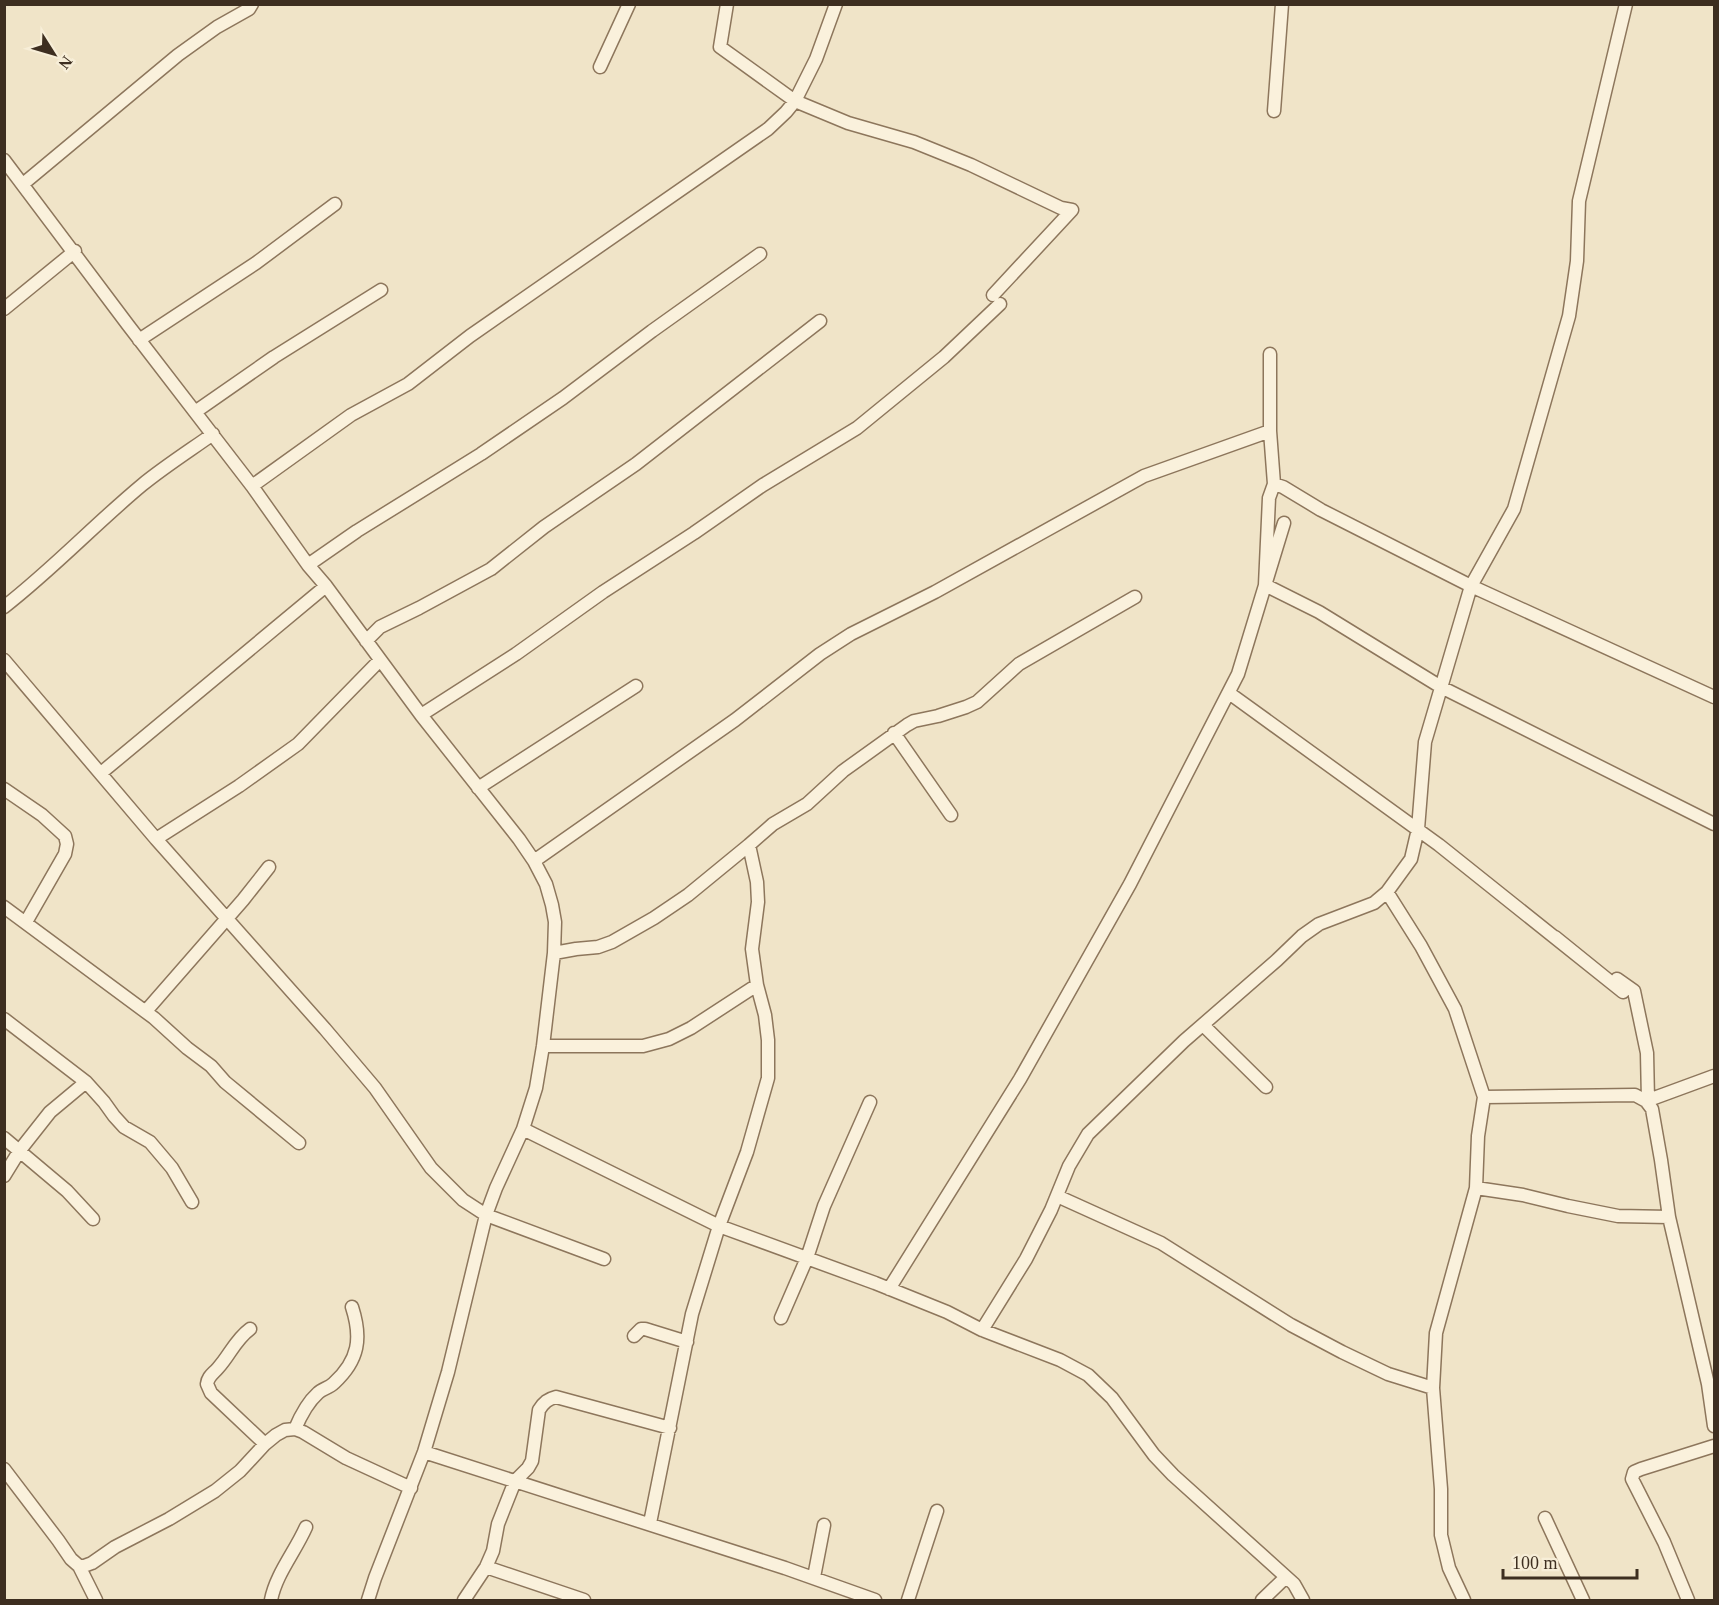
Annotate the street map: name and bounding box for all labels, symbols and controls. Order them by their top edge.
north arrow [24,24,84,84]
text: N [55,53,76,73]
scale bar [1503,1542,1636,1580]
text: 100 m [1512,1553,1558,1573]

